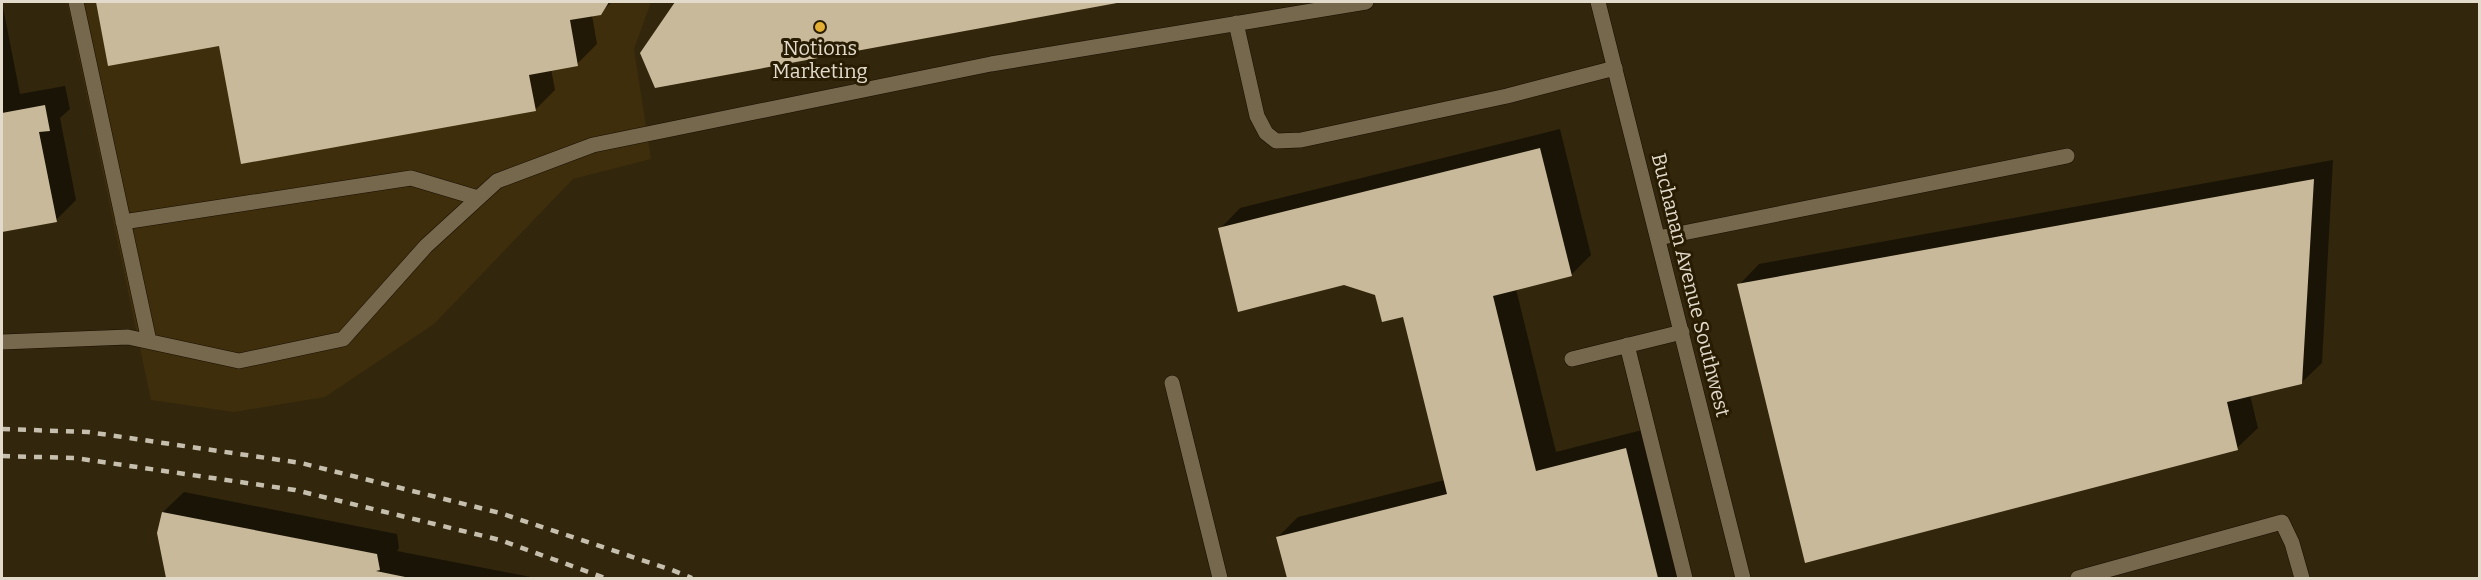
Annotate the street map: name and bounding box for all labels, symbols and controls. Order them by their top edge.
marker: Notions Marketing [813,20,827,34]
place label: Notions Marketing [772,36,868,83]
street label: Buchanan Avenue Southwest [1647,151,1735,419]

